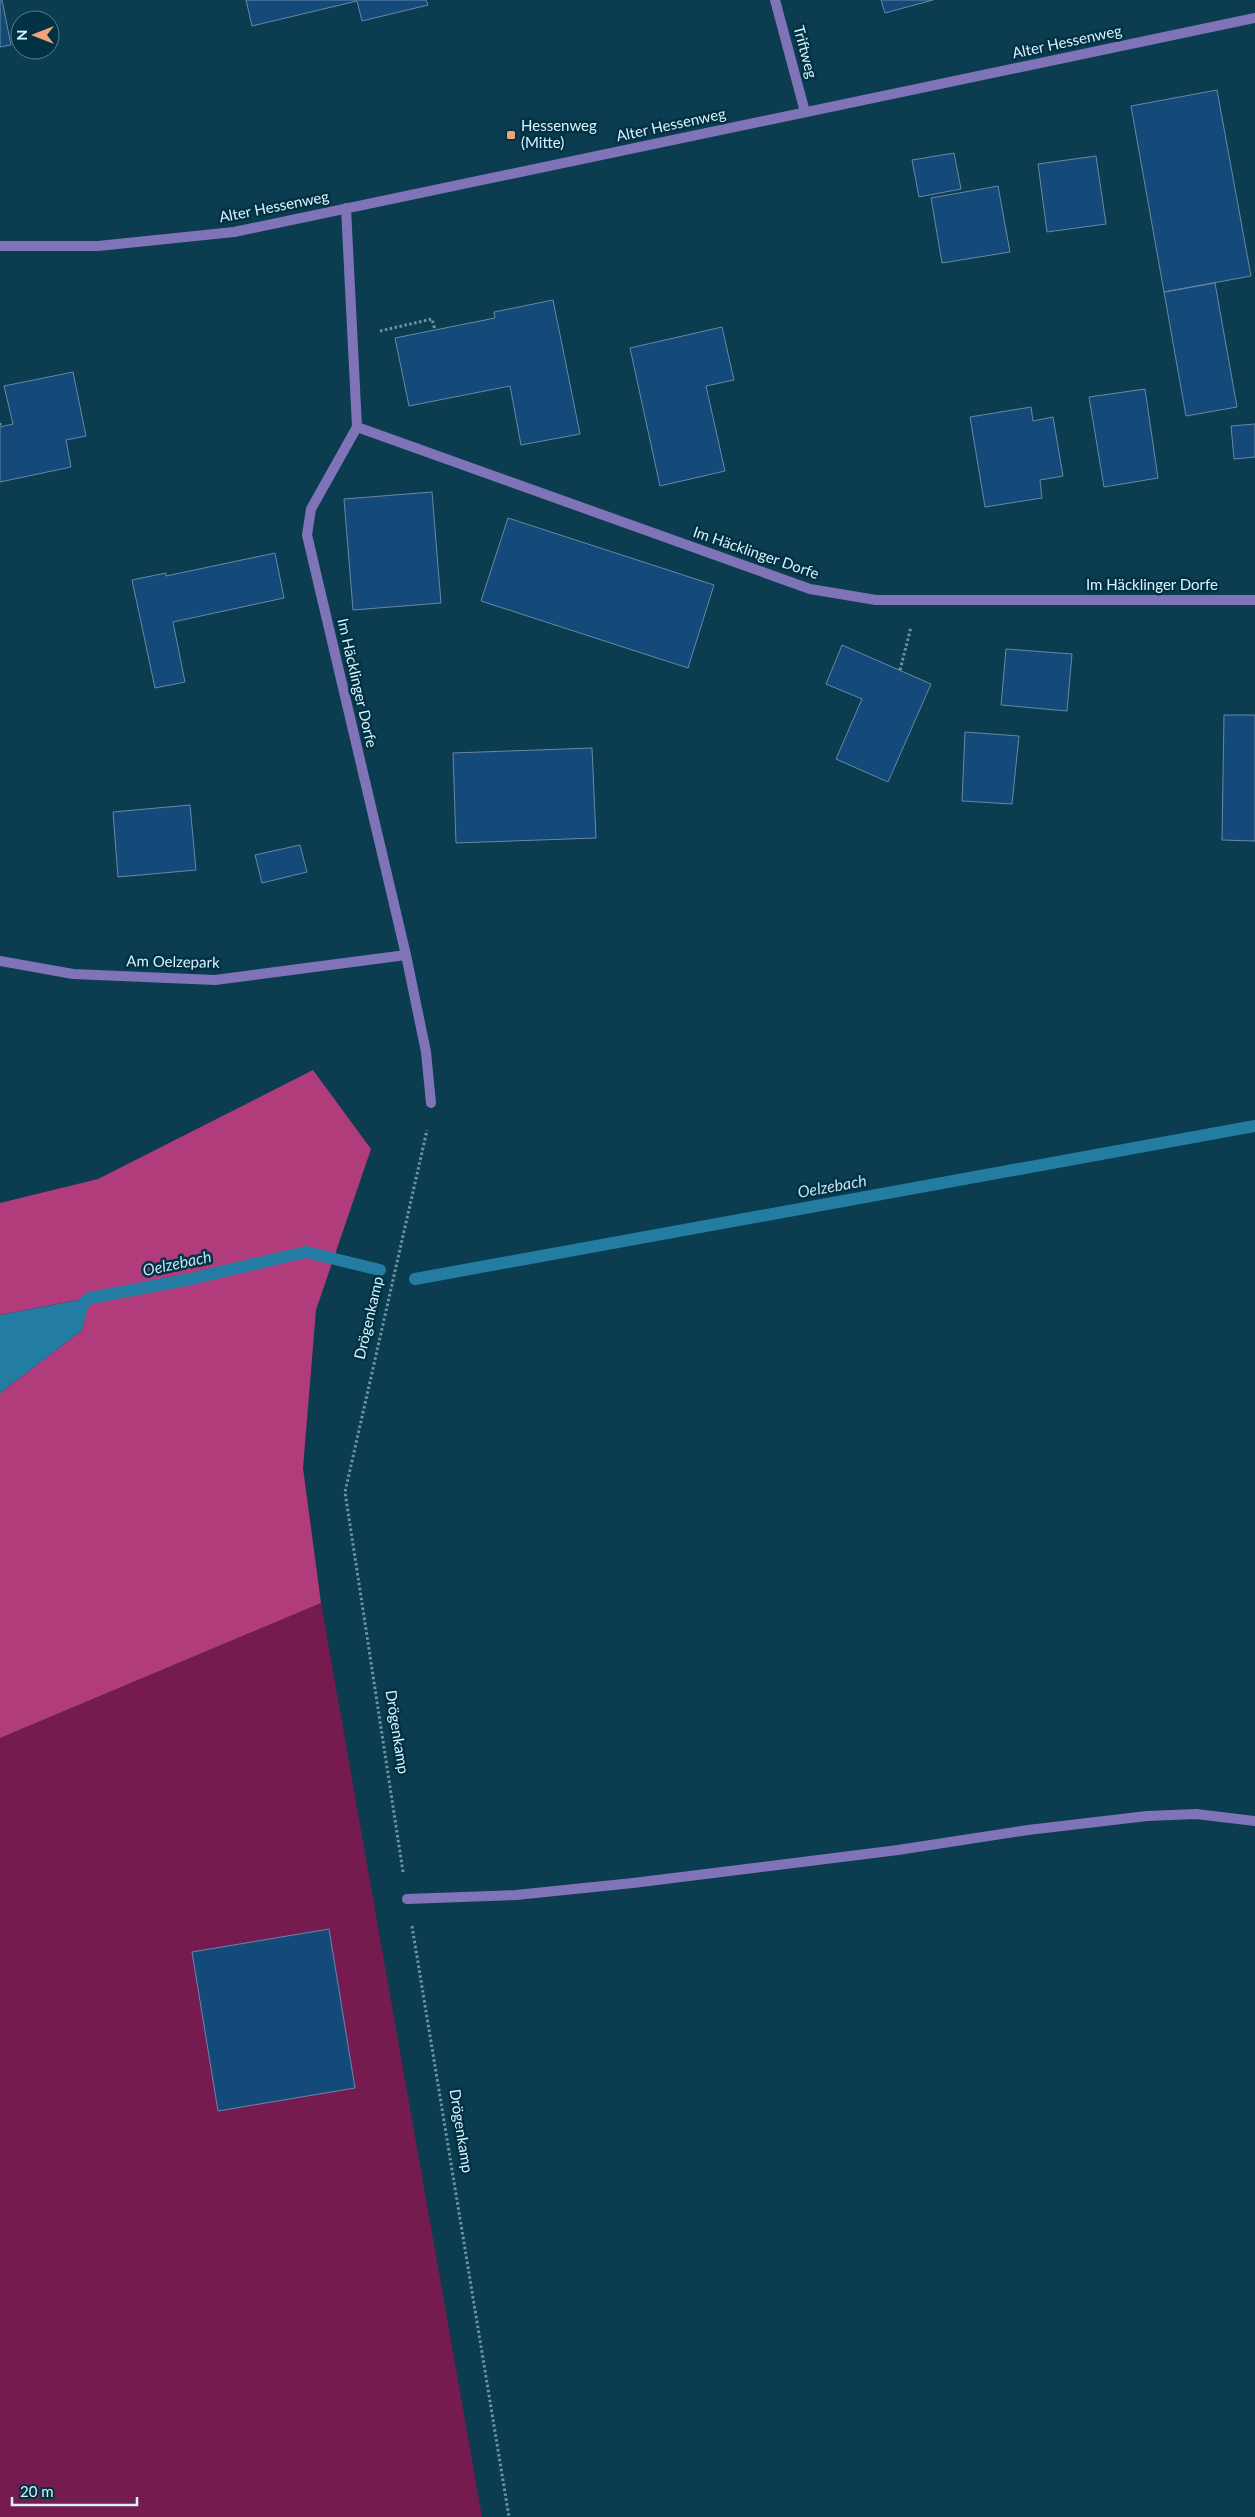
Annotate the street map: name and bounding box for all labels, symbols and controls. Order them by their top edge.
north arrow [10,10,60,60]
street label: Alter Hessenweg [1010,21,1123,61]
street label: Triftweg [790,23,822,80]
text: N [13,30,30,40]
street label: Alter Hessenweg [614,104,727,144]
place label: Hessenweg (Mitte) [521,116,597,151]
marker: Hessenweg (Mitte) [505,129,517,141]
street label: Alter Hessenweg [217,186,331,226]
street label: Im Häcklinger Dorfe [691,522,822,582]
street label: Im Häcklinger Dorfe [1086,575,1218,593]
street label: Im Häcklinger Dorfe [334,616,382,749]
street label: Am Oelzepark [126,951,220,971]
water label: Oelzebach [796,1170,868,1201]
water label: Oelzebach [141,1246,213,1279]
street label: Drögenkamp [350,1274,386,1361]
street label: Drögenkamp [382,1689,413,1775]
street label: Drögenkamp [446,2088,477,2174]
scale bar [12,2474,138,2506]
text: 20 m [20,2482,54,2500]

